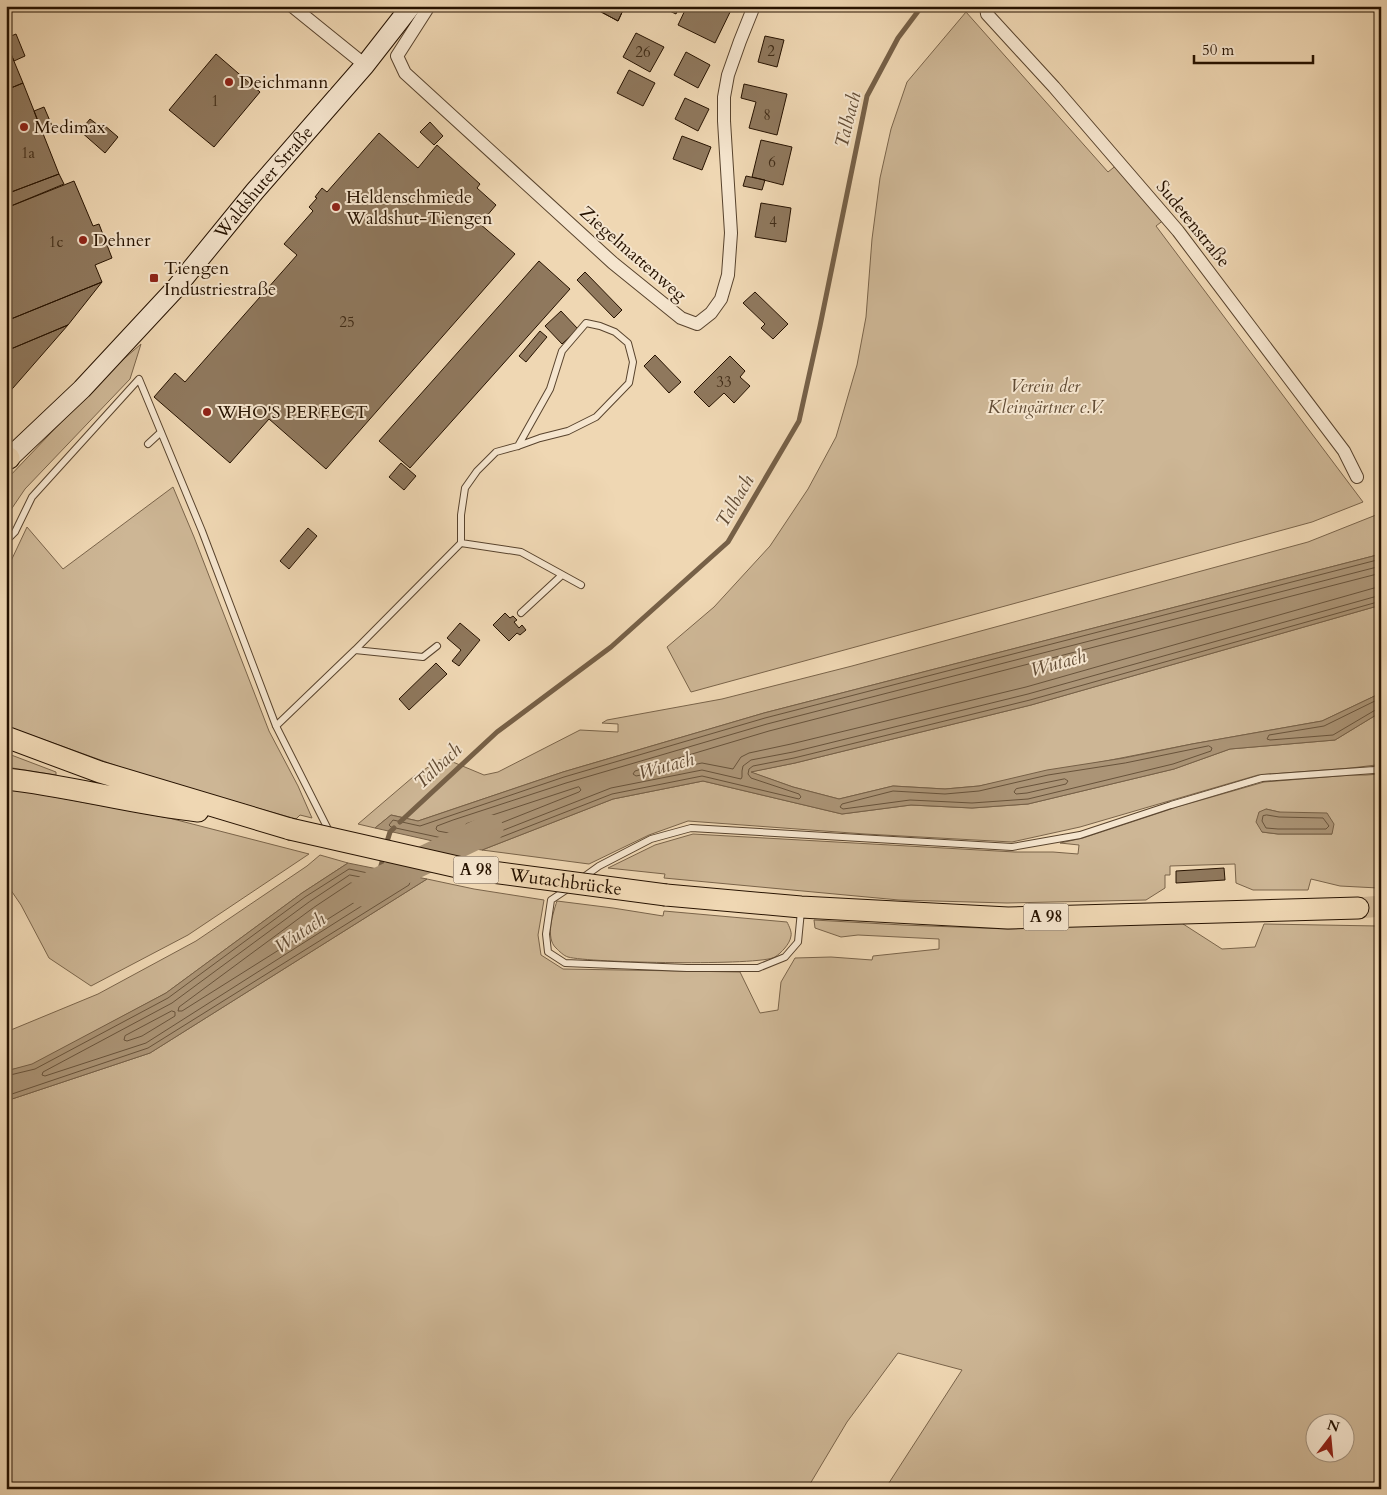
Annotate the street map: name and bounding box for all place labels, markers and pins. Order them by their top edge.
place label: Deichmann [239,70,329,95]
marker: Deichmann [223,76,235,88]
place label: Medimax [34,115,106,140]
marker: Medimax [18,121,30,133]
place label: Heldenschmiede Waldshut-Tiengen [345,185,493,231]
marker: Heldenschmiede Waldshut-Tiengen [330,201,342,213]
place label: Dehner [93,228,151,253]
marker: Dehner [77,234,89,246]
place label: Tiengen Industriestraße [164,256,276,302]
marker: Tiengen Industriestraße [148,272,160,284]
place label: WHO'S PERFECT [216,400,368,425]
marker: WHO'S PERFECT [201,406,213,418]

